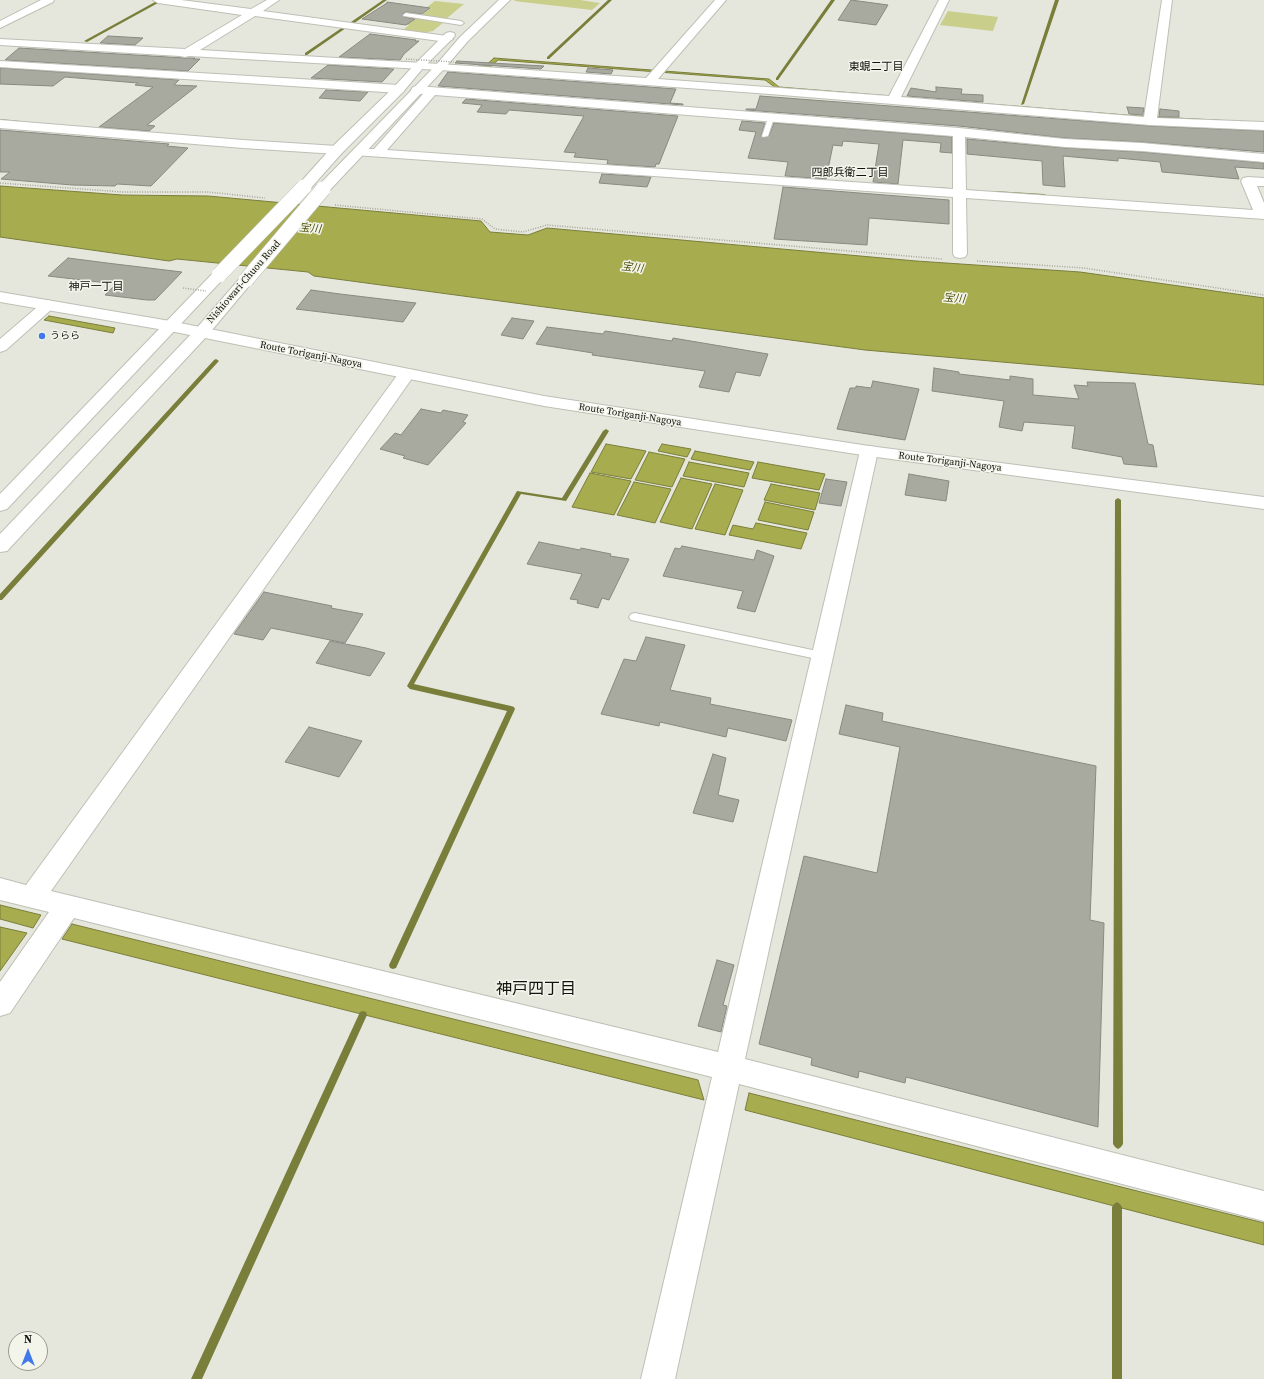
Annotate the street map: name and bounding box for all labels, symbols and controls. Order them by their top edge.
district label: 東蜆二丁目 [849,60,903,74]
district label: 四郎兵衛二丁目 [812,166,888,180]
water label: 宝川 [298,221,322,237]
street label: Nishiowari-Chuou Road [205,238,283,326]
water label: 宝川 [620,260,644,276]
district label: 神戸一丁目 [69,280,123,294]
water label: 宝川 [942,291,966,307]
place label: うらら [50,330,80,342]
marker: うらら [37,331,47,341]
street label: Route Toriganji-Nagoya [259,339,363,371]
street label: Route Toriganji-Nagoya [578,401,682,429]
street label: Route Toriganji-Nagoya [898,450,1002,474]
district label: 神戸四丁目 [496,980,576,1000]
north arrow [8,1331,48,1371]
text: N [24,1332,32,1347]

